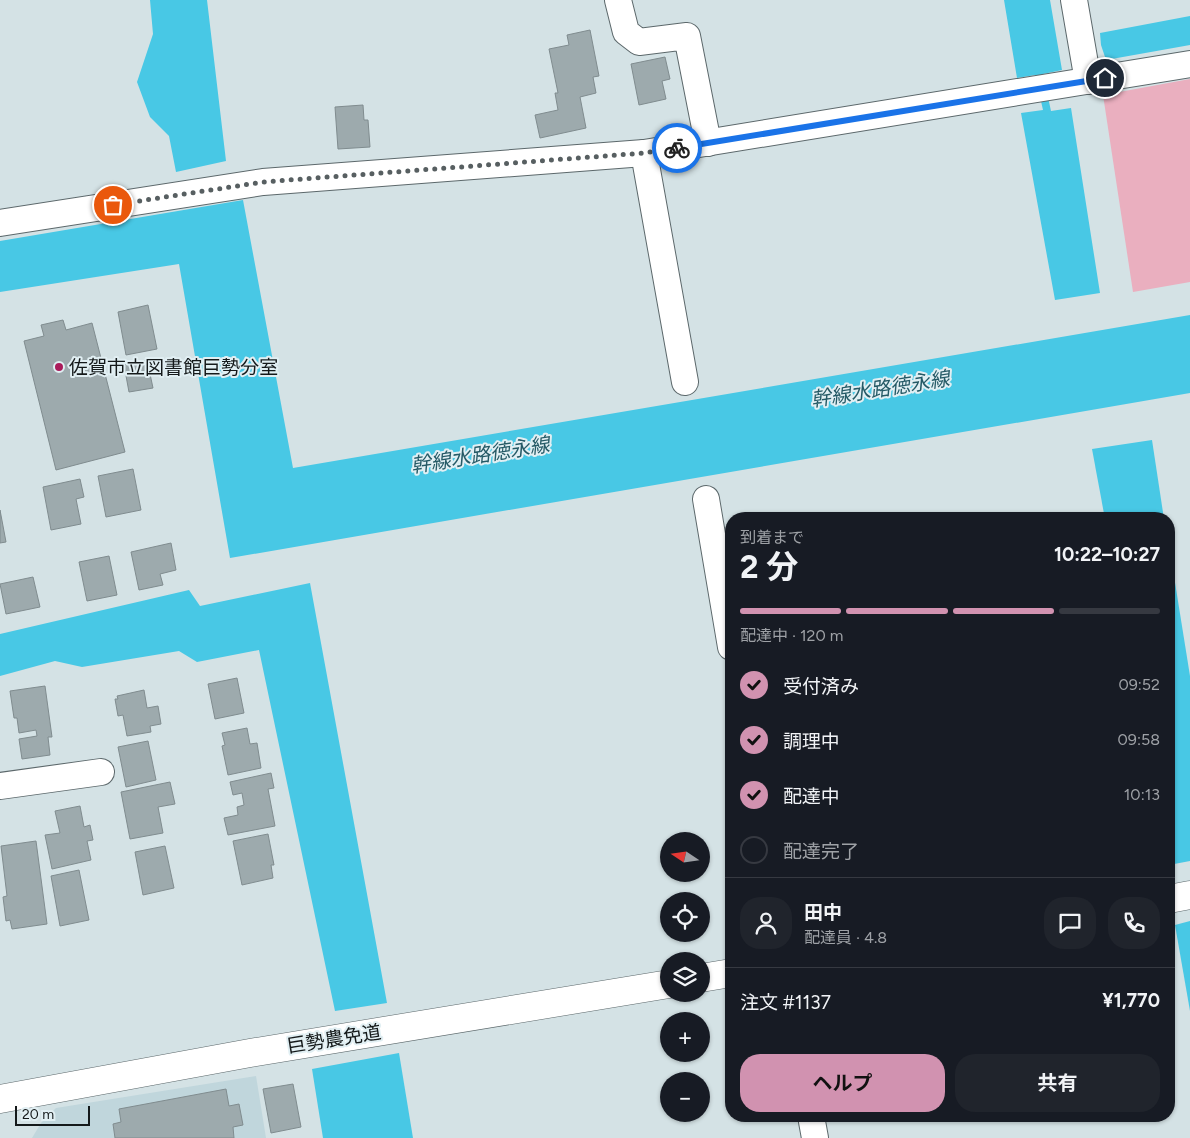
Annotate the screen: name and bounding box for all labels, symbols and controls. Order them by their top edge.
pin [1084,57,1126,99]
icon: home [1091,64,1119,92]
courier [652,123,702,173]
icon: bike [663,134,691,162]
pin [92,184,134,226]
icon: bag [99,191,127,219]
place label: 佐賀市立図書館巨勢分室 [69,356,278,379]
marker: 佐賀市立図書館巨勢分室 [53,361,65,373]
water label: 幹線水路徳永線 [809,366,954,412]
water label: 幹線水路徳永線 [409,432,554,478]
text: 到着まで [740,528,804,547]
text: 10:22–10:27 [1054,543,1160,566]
text: 2 分 [740,548,798,586]
text: 配達中 · 120 m [740,626,843,645]
icon: check [740,671,768,699]
text: 受付済み [783,675,859,698]
text: 09:52 [1118,675,1160,694]
icon: check [740,726,768,754]
text: 調理中 [783,730,840,753]
text: 09:58 [1118,730,1160,749]
icon: check [740,781,768,809]
text: 配達中 [783,785,840,808]
text: 10:13 [1124,785,1160,804]
north arrow [660,832,710,882]
map controls [660,832,710,1122]
text: 配達完了 [783,840,859,863]
button: locate [660,892,710,942]
button: person [740,897,792,949]
button: chat [1044,897,1096,949]
button: phone [1108,897,1160,949]
text: 田中 [804,901,842,924]
text: 配達員 · 4.8 [804,928,887,947]
button: layers [660,952,710,1002]
text: ¥1,770 [1102,989,1160,1012]
text: 注文 #1137 [740,991,831,1014]
button: + [660,1012,710,1062]
street label: 巨勢農免道 [285,1020,383,1058]
button: ヘルプ [740,1054,945,1112]
button: 共有 [955,1054,1160,1112]
button: − [660,1072,710,1122]
scale bar [15,1103,90,1126]
text: 20 m [22,1106,54,1123]

